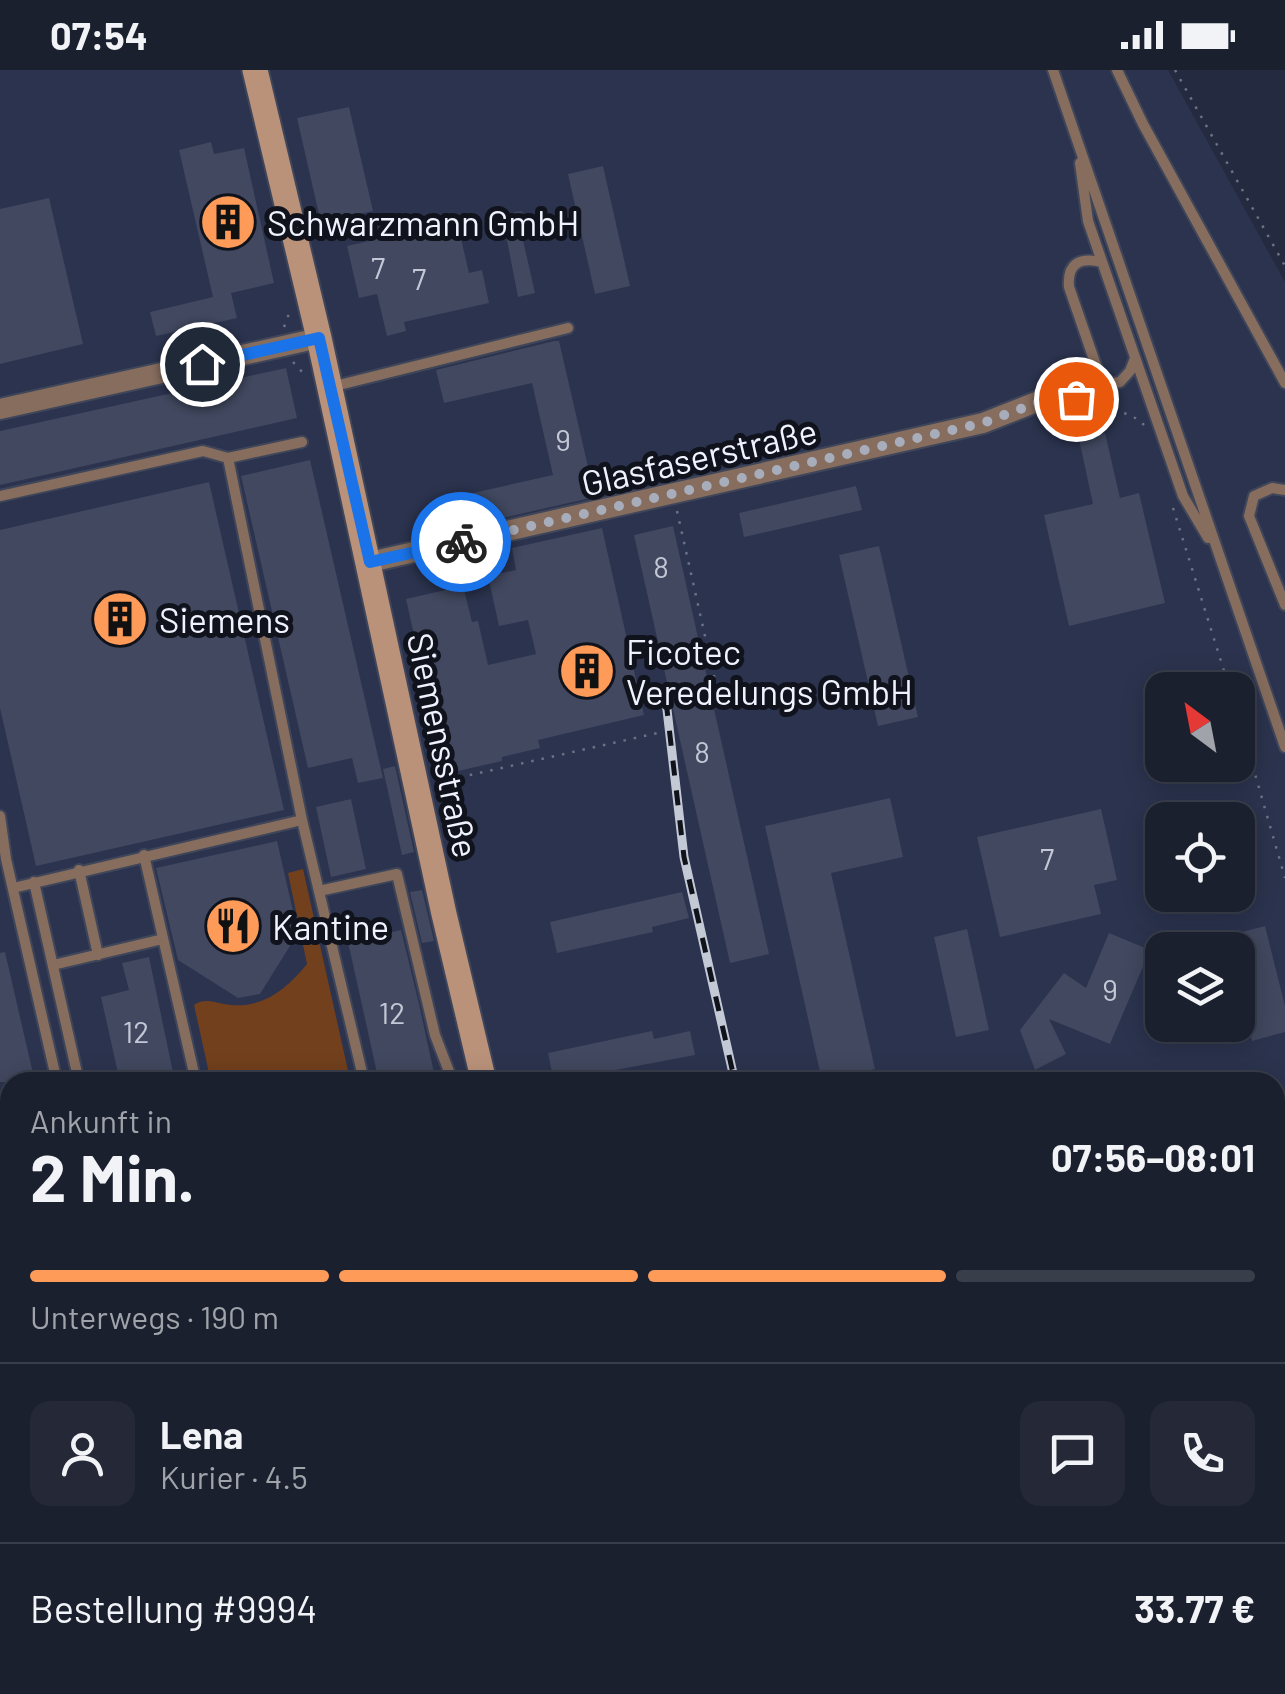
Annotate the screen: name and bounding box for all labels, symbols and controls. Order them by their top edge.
text: 07:54 [50,12,148,58]
building icon: Schwarzmann GmbH [198,192,258,252]
place label: Schwarzmann GmbH [267,201,579,243]
house number: 7 [371,249,385,285]
house number: 7 [412,260,426,296]
pin [160,322,245,407]
icon: home [175,337,230,392]
pin [1034,357,1119,442]
icon: bag [1049,372,1104,427]
street label: Glasfaserstraße [577,409,821,503]
house number: 9 [555,421,571,457]
courier [411,492,511,592]
icon: bike [434,515,489,570]
house number: 8 [653,548,669,584]
building icon: Siemens [90,589,150,649]
place label: Siemens [159,598,290,640]
street label: Siemensstraße [400,629,488,861]
place label: Ficotec Veredelungs GmbH [626,630,913,712]
building icon: Ficotec Veredelungs GmbH [557,641,617,701]
north arrow [1145,672,1255,782]
map controls [1145,672,1255,1042]
house number: 8 [694,733,710,769]
button: locate [1145,802,1255,912]
house number: 7 [1040,840,1054,876]
restaurant icon: Kantine [203,896,263,956]
place label: Kantine [272,905,389,947]
button: layers [1145,932,1255,1042]
house number: 9 [1102,971,1118,1007]
house number: 12 [379,994,405,1030]
house number: 12 [123,1013,149,1049]
text: Ankunft in [30,1101,172,1139]
text: 07:56–08:01 [1051,1134,1255,1180]
text: 2 Min. [30,1137,195,1215]
text: Unterwegs · 190 m [30,1297,279,1335]
button: person [30,1401,135,1506]
button: chat [1020,1401,1125,1506]
button: phone [1150,1401,1255,1506]
text: Lena [160,1411,243,1457]
text: Kurier · 4.5 [160,1457,308,1495]
text: Bestellung #9994 [30,1585,317,1631]
text: 33.77 € [1134,1585,1255,1631]

